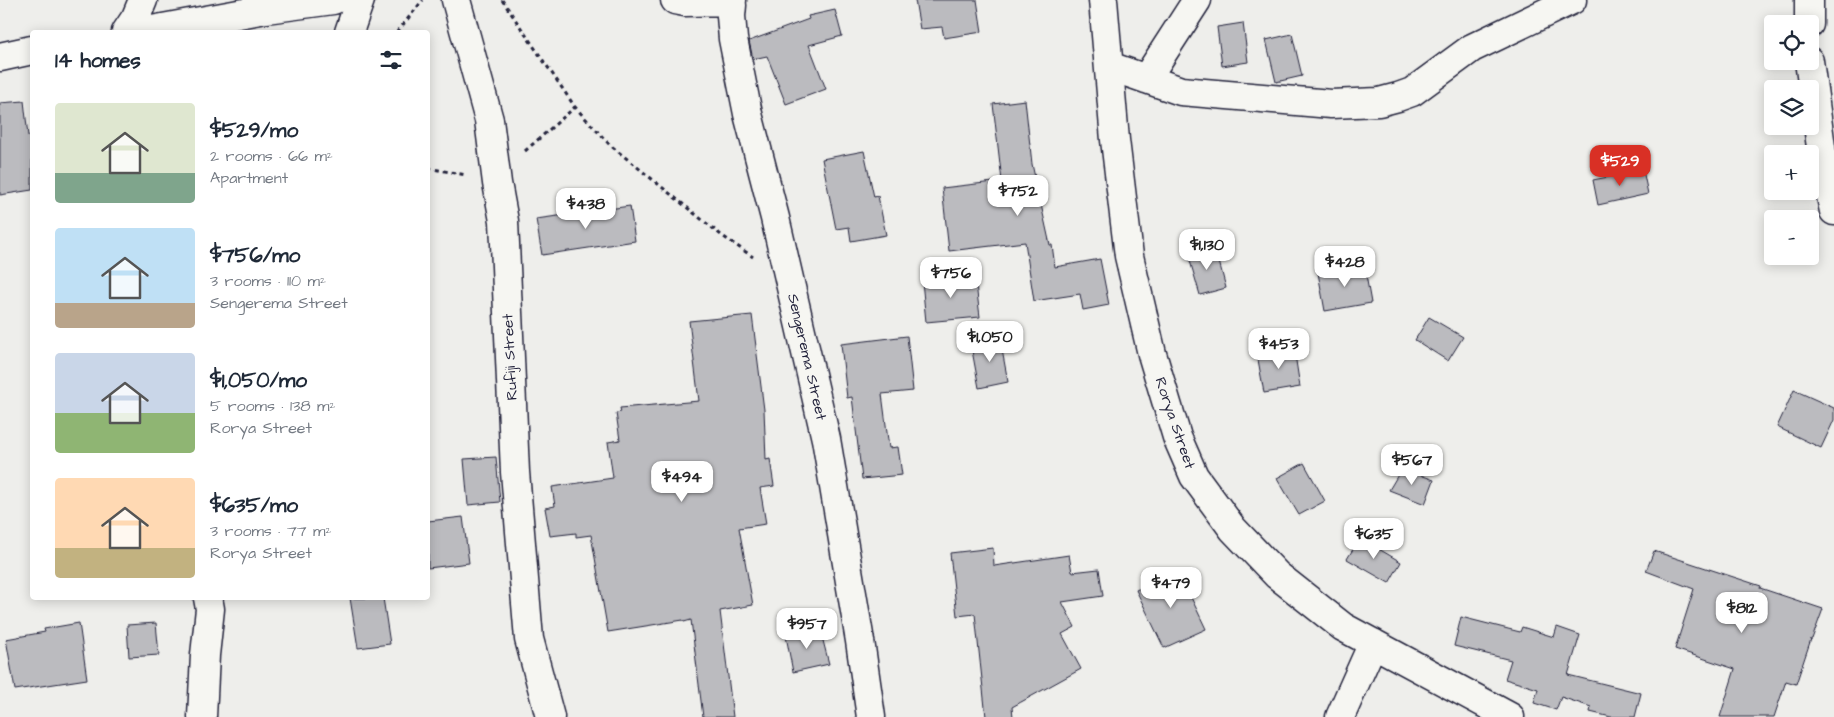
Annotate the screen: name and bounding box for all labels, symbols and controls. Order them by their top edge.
map controls [1764,15,1819,265]
button: locate [1764,15,1819,70]
text: 14 homes [55,46,141,75]
icon: filters [377,46,405,74]
button: layers [1764,80,1819,135]
text: $529/mo [210,116,298,145]
icon: home [95,123,155,183]
pin: $529 [1590,144,1650,187]
text: 2 rooms · 66 m² [210,145,333,167]
button: + [1764,145,1819,200]
text: $529 [1601,150,1639,172]
text: Apartment [210,167,288,189]
pin: $752 [988,174,1048,217]
text: $752 [998,180,1038,202]
pin: $438 [556,188,616,230]
text: $438 [567,193,605,215]
button: − [1764,210,1819,265]
pin: $1,130 [1166,228,1248,271]
text: $1,130 [1190,234,1224,256]
text: $756/mo [210,241,300,270]
pin: $428 [1315,246,1375,288]
icon: home [95,248,155,308]
text: $428 [1325,251,1365,273]
pin: $756 [921,256,981,299]
text: $756 [931,262,971,284]
text: 3 rooms · 110 m² [210,270,326,292]
text: Sengerema Street [210,292,348,314]
street label: Sengerema Street [781,292,832,422]
street label: Rufiji Street [497,313,523,401]
pin: $1,050 [949,320,1031,363]
text: $1,050 [967,326,1013,348]
pin: $453 [1249,328,1309,370]
text: $453 [1259,333,1299,355]
text: $1,050/mo [210,366,307,395]
icon: home [95,373,155,433]
street label: Rorya Street [1149,374,1200,472]
text: 5 rooms · 138 m² [210,395,336,417]
text: Rorya Street [210,417,312,439]
pin: $567 [1382,444,1442,486]
text: $567 [1392,449,1432,471]
pin: $494 [652,460,712,503]
text: $494 [662,466,702,488]
text: $635/mo [210,491,298,520]
icon: home [95,498,155,558]
pin: $635 [1344,518,1404,560]
text: 3 rooms · 77 m² [210,520,331,542]
text: $635 [1355,523,1393,545]
text: Rorya Street [210,542,312,564]
pin: $479 [1141,566,1201,609]
text: $479 [1152,572,1190,594]
pin: $812 [1712,592,1772,634]
text: $812 [1727,597,1757,619]
pin: $957 [777,608,837,650]
text: $957 [787,613,827,635]

